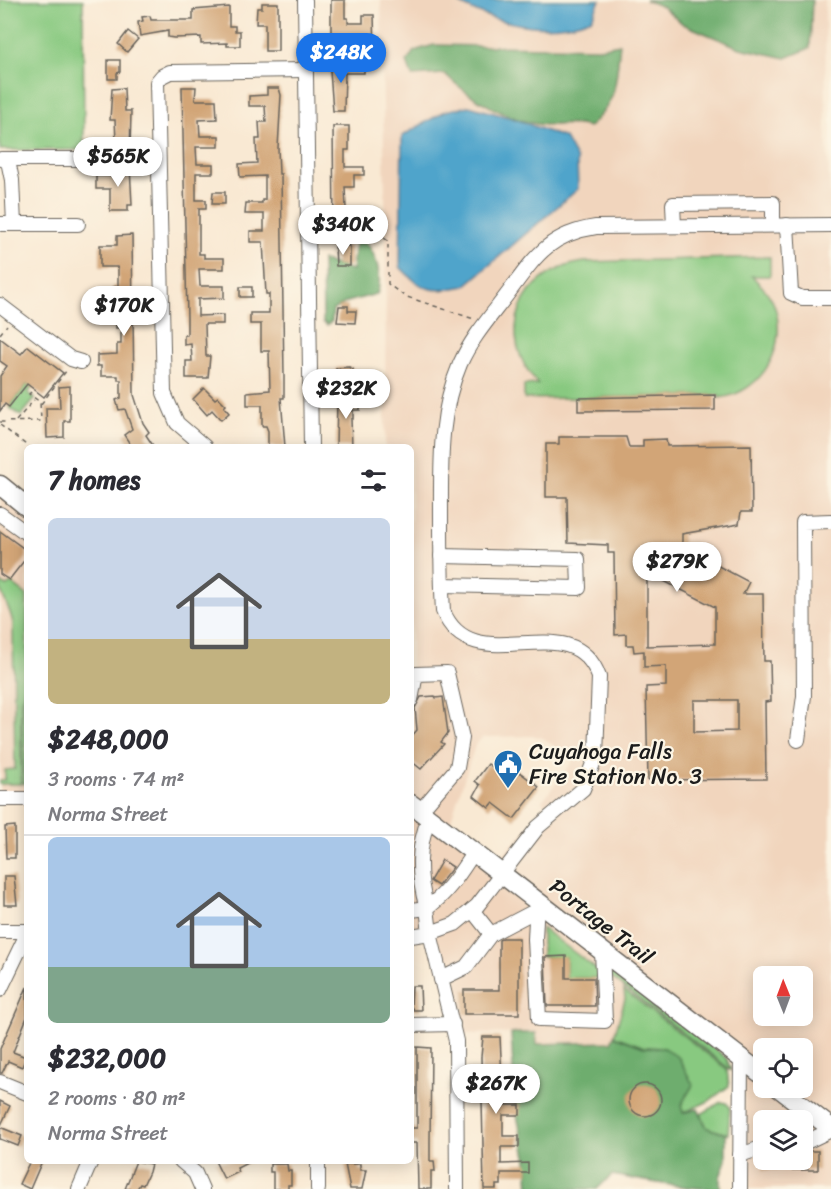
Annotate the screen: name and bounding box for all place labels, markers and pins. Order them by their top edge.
pin: $248K [299,33,383,84]
pin: $565K [76,137,160,188]
pin: $340K [301,205,385,256]
pin: $170K [82,286,166,337]
pin: $232K [304,369,388,420]
pin: $279K [635,542,719,593]
place label: Cuyahoga Falls Fire Station No. 3 [529,732,702,796]
public building icon: Cuyahoga Falls Fire Station No. 3 [492,748,524,790]
pin: $267K [454,1064,538,1115]

